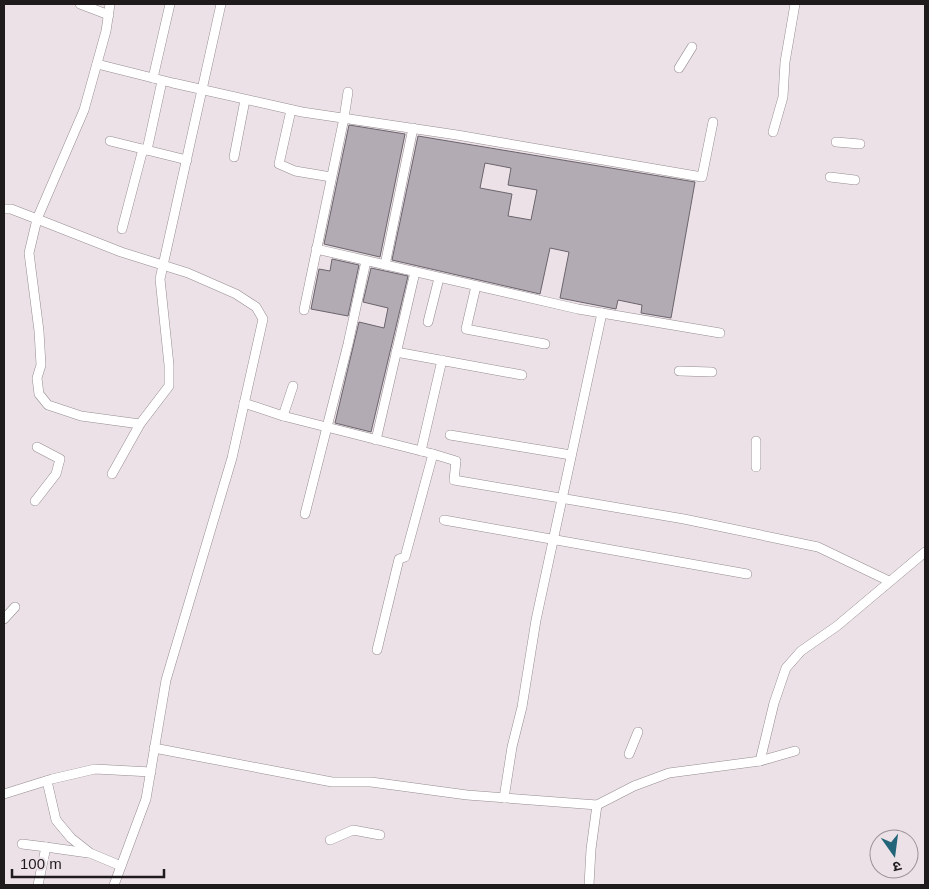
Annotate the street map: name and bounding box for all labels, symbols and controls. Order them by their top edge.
north arrow [869,829,919,879]
scale bar [12,846,165,878]
text: 100 m [20,855,62,872]
text: उ [890,858,903,876]

